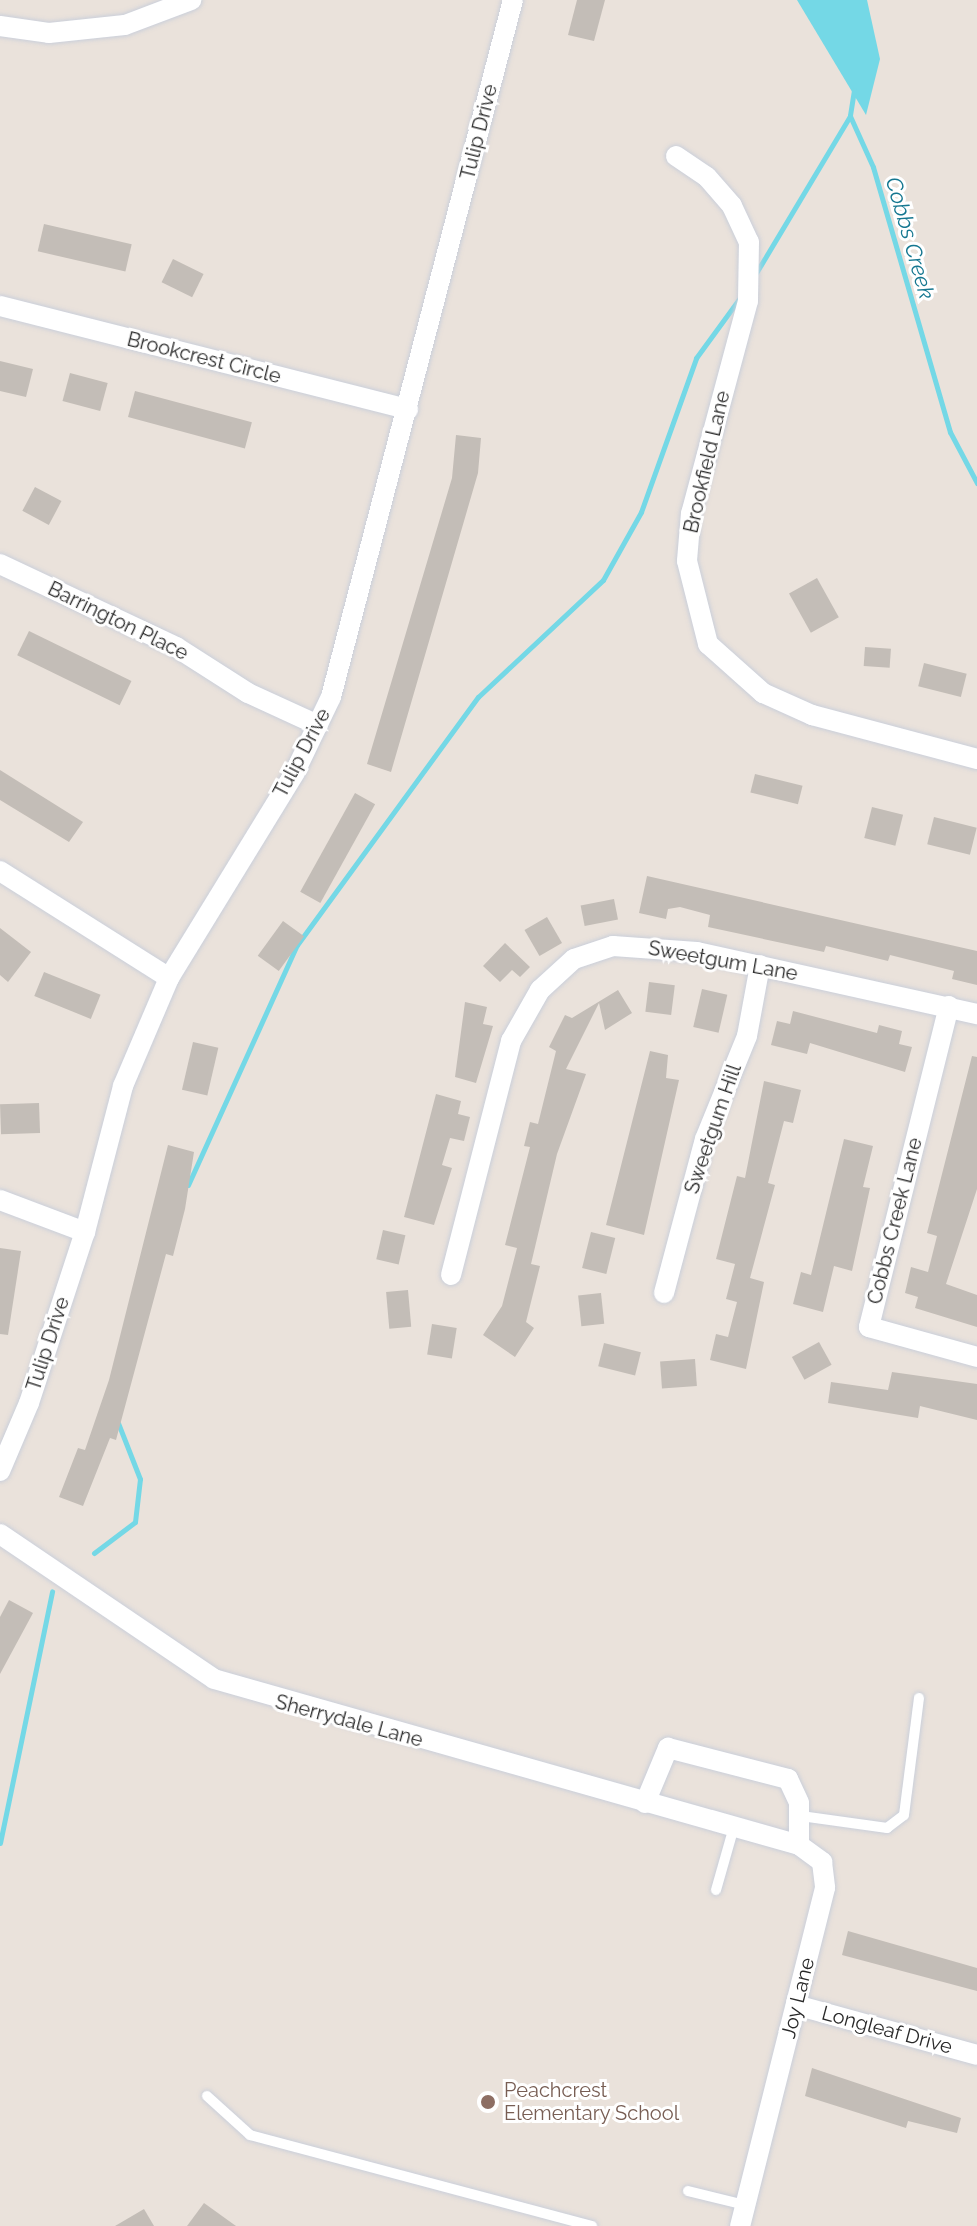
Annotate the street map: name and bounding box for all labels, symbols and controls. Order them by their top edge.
street label: Tulip Drive [456,82,502,182]
water label: Cobbs Creek [880,174,940,302]
street label: Brookcrest Circle [125,327,283,389]
street label: Brookfield Lane [679,389,735,535]
street label: Barrington Place [44,577,192,665]
street label: Tulip Drive [269,704,335,802]
street label: Sweetgum Lane [646,936,800,986]
street label: Sweetgum Hill [680,1061,746,1197]
street label: Cobbs Creek Lane [863,1135,927,1307]
street label: Tulip Drive [22,1294,74,1394]
street label: Sherrydale Lane [273,1690,425,1752]
street label: Joy Lane [776,1955,820,2041]
street label: Longleaf Drive [819,2001,955,2059]
place label: Peachcrest Elementary School [504,2078,680,2125]
marker: Peachcrest Elementary School [479,2093,497,2111]

